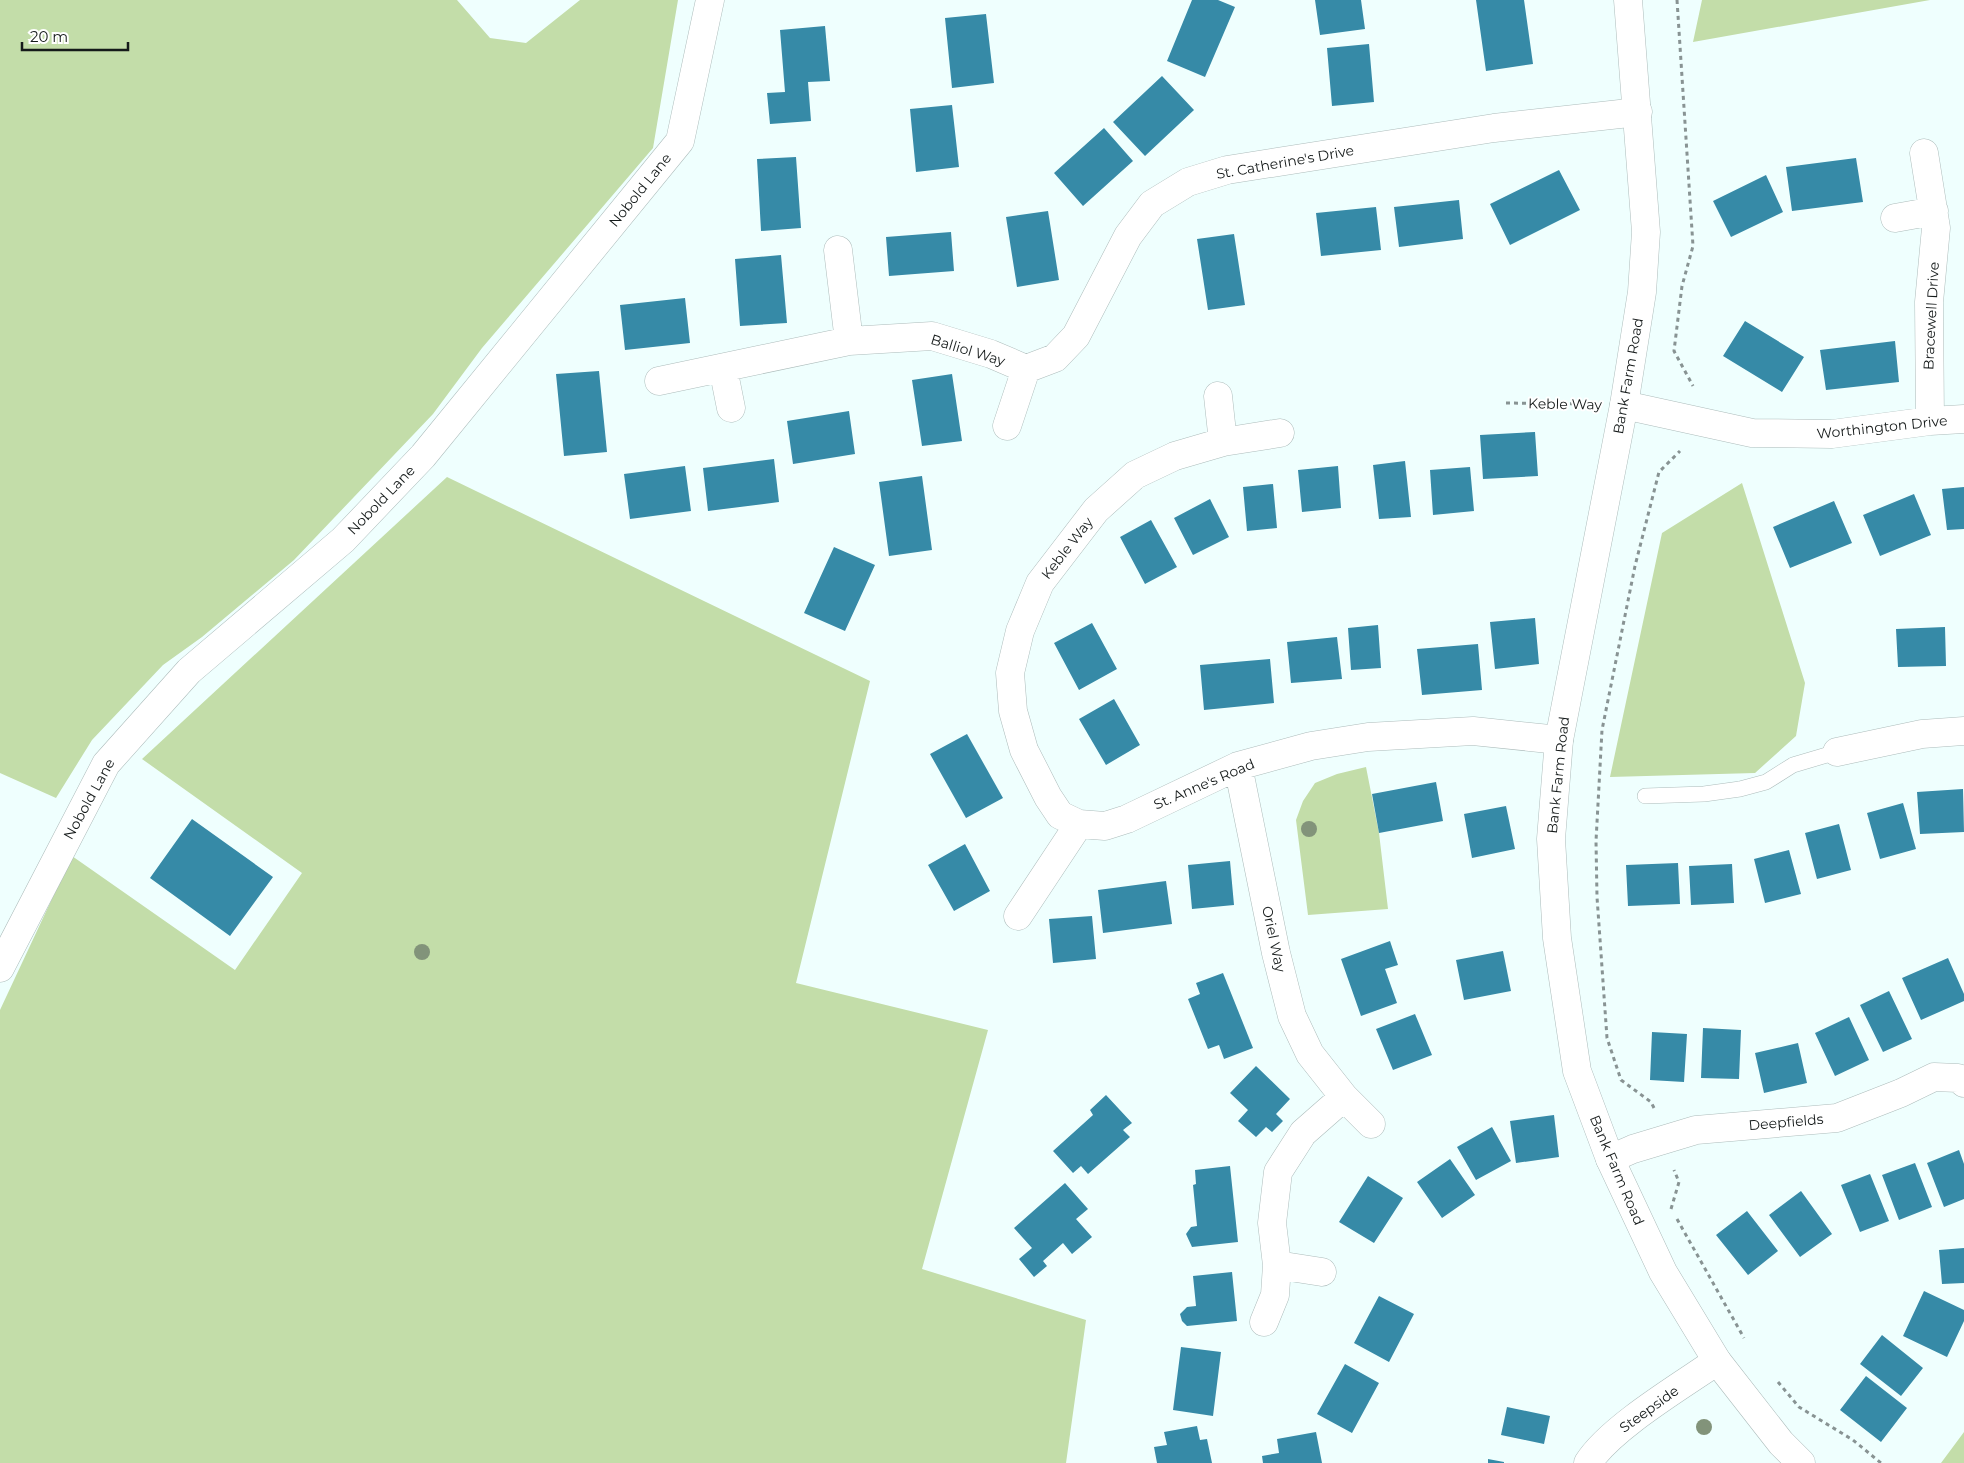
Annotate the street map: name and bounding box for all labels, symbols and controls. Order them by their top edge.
scale bar [22,20,129,52]
text: 20 m [30,27,68,46]
street label: St. Catherine's Drive [1215,141,1355,183]
street label: Nobold Lane [605,149,675,231]
street label: Bracewell Drive [1919,261,1943,371]
street label: Bank Farm Road [1609,316,1647,436]
street label: Balliol Way [929,330,1008,370]
street label: Keble Way [1528,394,1602,414]
street label: Worthington Drive [1816,411,1948,443]
street label: Nobold Lane [343,461,419,539]
street label: Keble Way [1037,513,1097,583]
street label: Bank Farm Road [1543,715,1573,835]
street label: Nobold Lane [59,755,119,843]
street label: St. Anne's Road [1151,755,1257,813]
street label: Oriel Way [1258,904,1290,974]
street label: Deepfields [1748,1110,1824,1134]
street label: Bank Farm Road [1586,1112,1648,1228]
street label: Steepside [1616,1381,1682,1437]

